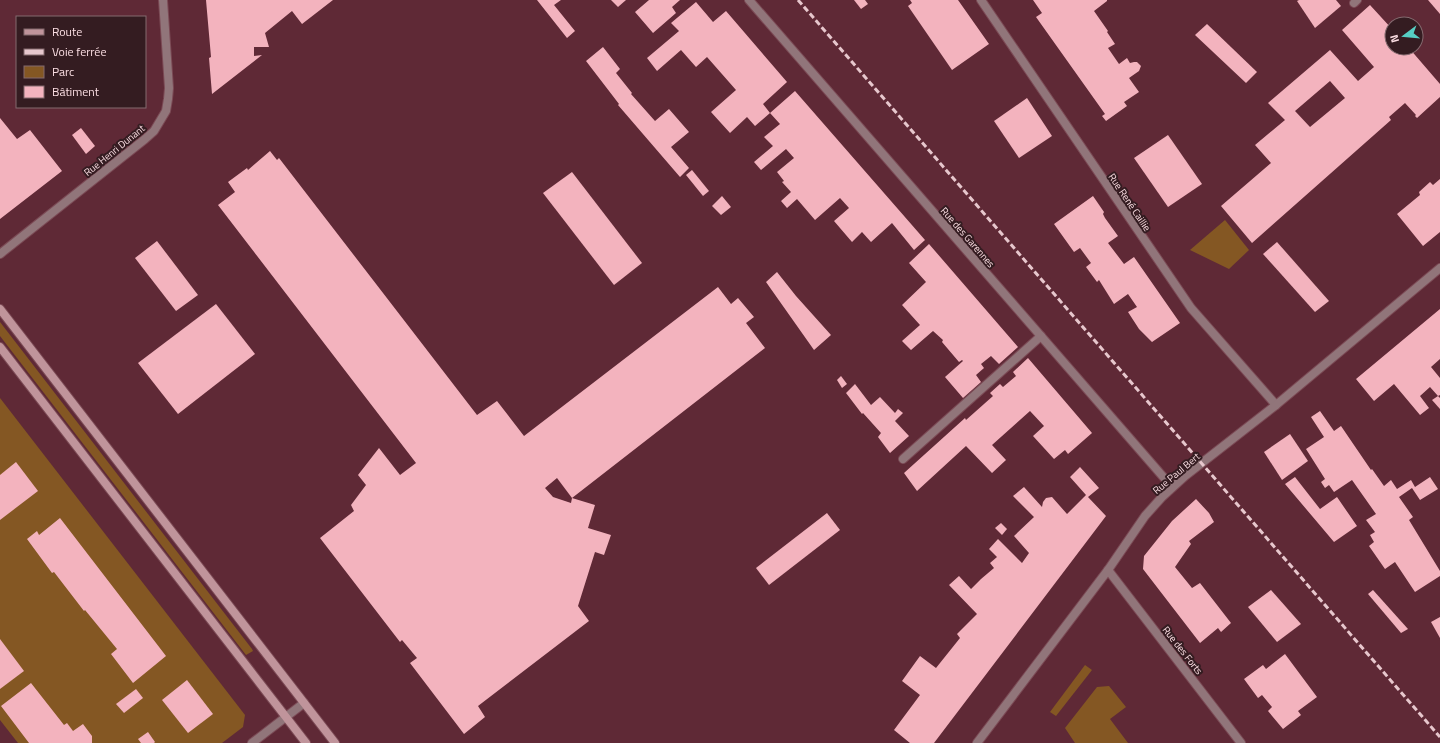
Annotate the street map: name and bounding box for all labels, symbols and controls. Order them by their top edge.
legend [16,16,146,108]
north arrow [1384,16,1424,56]
text: Route [52,22,82,41]
text: N [1386,33,1403,45]
text: Voie ferrée [52,42,107,61]
text: Parc [52,62,74,81]
text: Bâtiment [52,82,100,101]
street label: Rue Henri Dunant [81,121,148,180]
street label: Rue René Caillie [1105,170,1155,234]
street label: Rue des Garennes [937,204,998,271]
street label: Rue Paul Bert [1149,449,1204,498]
street label: Rue des Forts [1159,623,1207,678]

